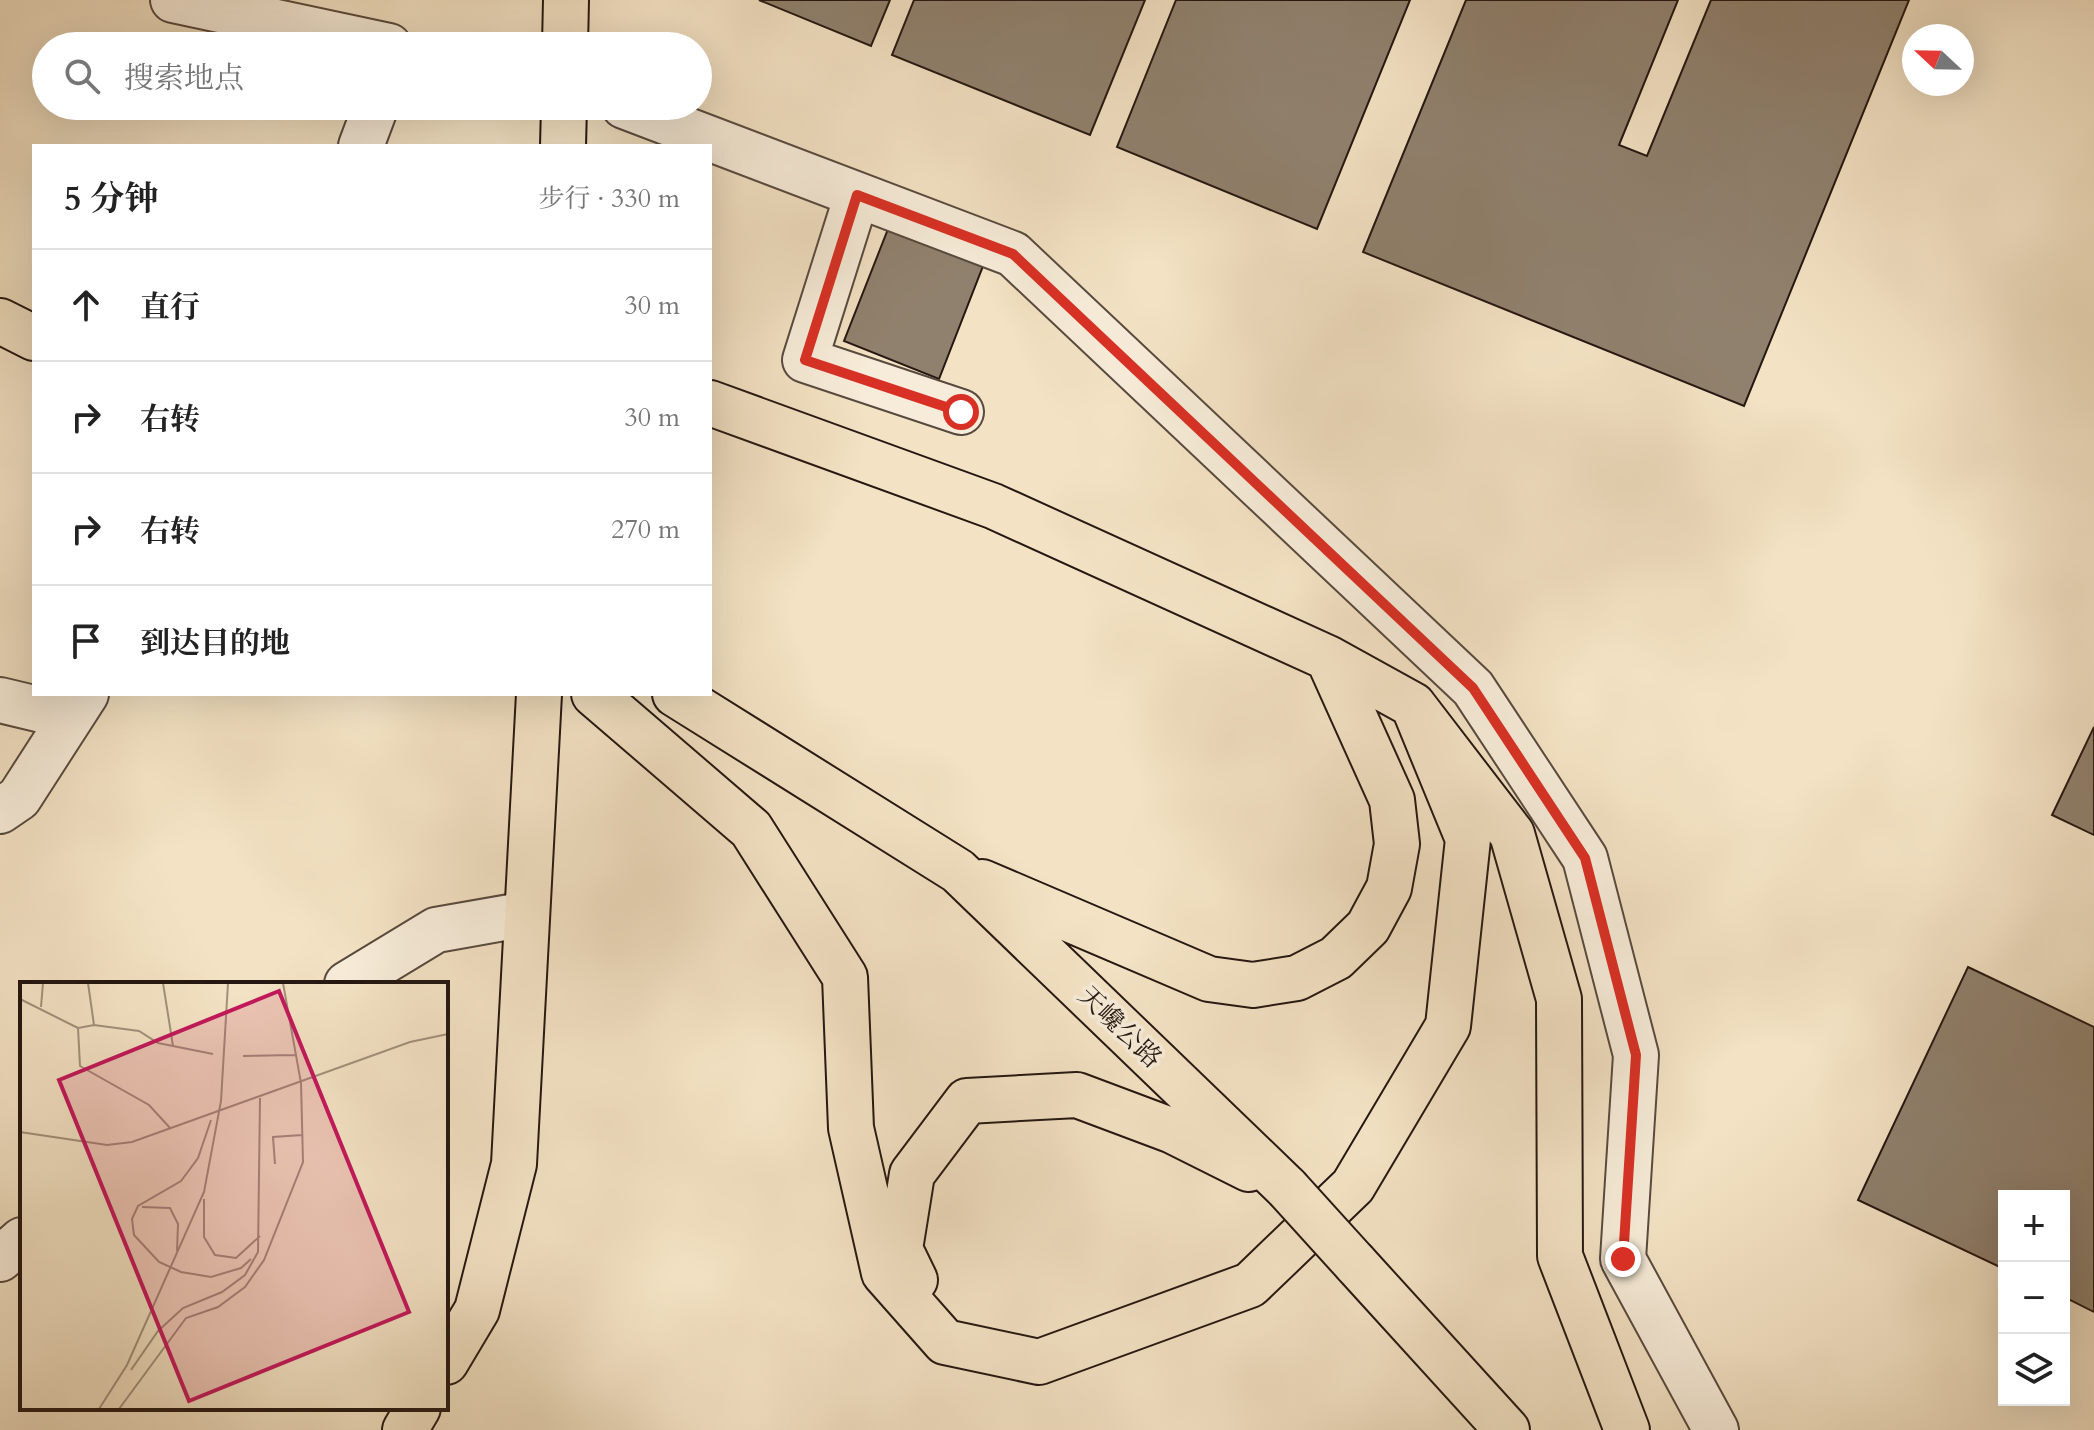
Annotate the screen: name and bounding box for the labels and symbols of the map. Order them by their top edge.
north arrow [1902,24,1974,96]
route start [943,394,979,430]
street label: 天巉公路 [1070,978,1170,1076]
inset map [20,982,448,1410]
route end [1605,1241,1641,1277]

